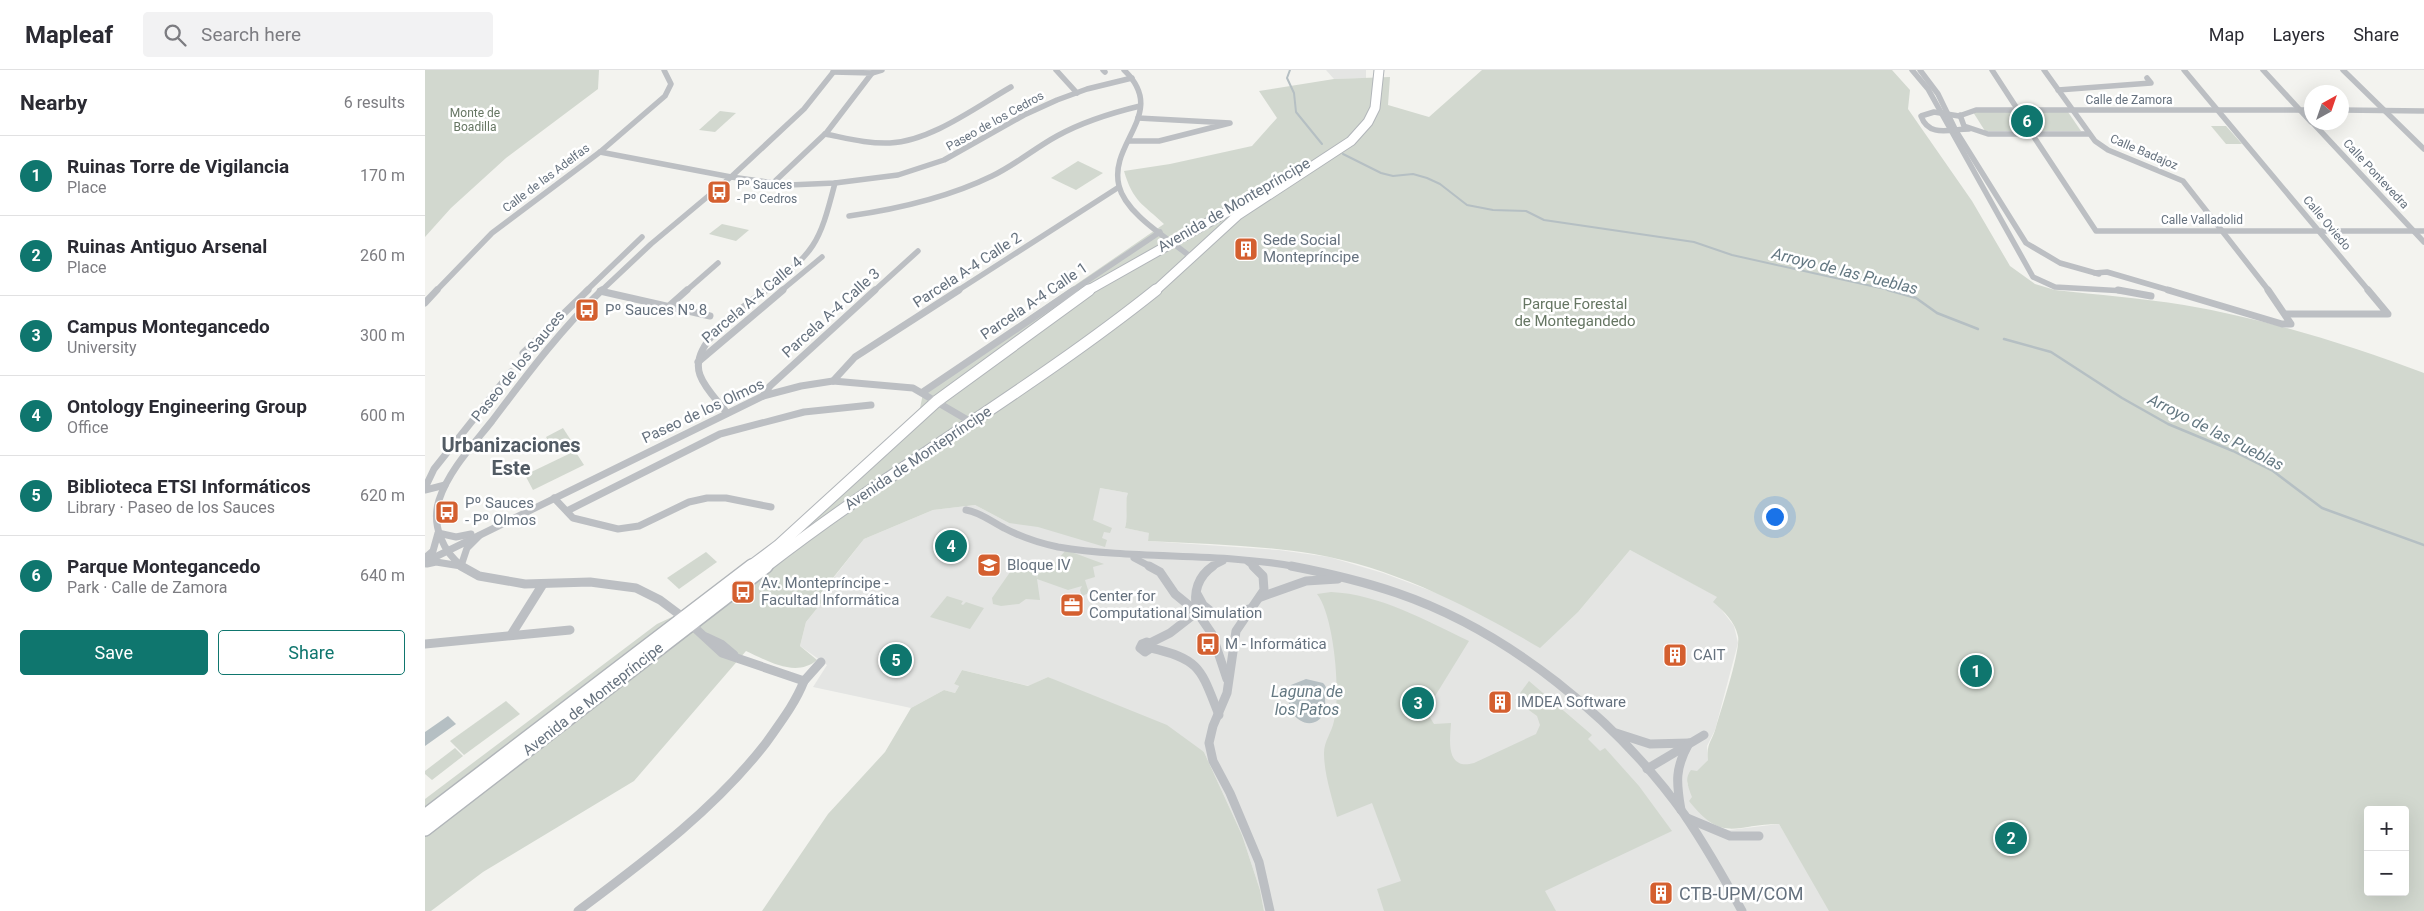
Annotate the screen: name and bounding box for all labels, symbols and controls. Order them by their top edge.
search box [143,12,493,57]
text: Mapleaf [25,21,113,49]
icon: search [161,21,189,49]
text: Search here [201,23,301,46]
text: Map [2209,24,2244,45]
text: Layers [2272,24,2325,45]
text: Share [2353,24,2399,45]
north arrow [2304,85,2349,130]
street label: Paseo de los Cedros [944,88,1046,154]
text: Nearby [20,91,87,115]
text: 6 results [344,93,405,112]
street label: Calle de Zamora [2085,93,2173,107]
pin: 6 [2011,102,2043,140]
park label: Monte de Boadilla [450,106,500,134]
street label: Calle Badajoz [2108,131,2180,173]
street label: Calle Pontevedra [2340,136,2412,212]
street label: Calle de las Adelfas [500,141,592,215]
street label: Avenida de Montepríncipe [1155,154,1314,256]
text: Ruinas Torre de Vigilancia [67,155,289,178]
text: 1 [31,166,41,185]
text: 170 m [360,166,405,185]
text: Place [67,178,107,197]
place label: Pº Sauces - Pº Cedros [737,178,797,206]
bus stop icon: Pº Sauces - Pº Cedros [706,179,732,205]
street label: Calle Oviedo [2300,193,2354,253]
street label: Calle Valladolid [2161,213,2243,227]
street label: Parcela A-4 Calle 2 [910,228,1024,312]
place label: Sede Social Montepríncipe [1263,231,1359,266]
text: Ruinas Antiguo Arsenal [67,235,267,258]
building icon: Sede Social Montepríncipe [1233,236,1259,262]
water label: Arroyo de las Pueblas [1769,243,1920,298]
text: 2 [31,246,41,265]
text: 260 m [360,246,405,265]
street label: Parcela A-4 Calle 4 [698,252,806,347]
text: Place [67,258,107,277]
street label: Parcela A-4 Calle 1 [977,259,1091,343]
street label: Parcela A-4 Calle 3 [778,264,884,362]
park label: Parque Forestal de Montegandedo [1514,295,1636,330]
bus stop icon: Pº Sauces Nº 8 [574,297,600,323]
place label: Pº Sauces Nº 8 [605,301,707,319]
street label: Paseo de los Sauces [468,307,568,425]
text: Campus Montegancedo [67,315,270,338]
text: 3 [31,326,41,345]
text: 300 m [360,326,405,345]
text: University [67,338,137,357]
street label: Paseo de los Olmos [639,375,767,447]
water label: Arroyo de las Pueblas [2144,389,2287,474]
text: Ontology Engineering Group [67,395,307,418]
street label: Avenida de Montepríncipe [841,402,995,514]
text: 4 [31,406,41,425]
text: 600 m [360,406,405,425]
text: Office [67,418,109,437]
district label: Urbanizaciones Este [441,433,581,480]
text: Biblioteca ETSI Informáticos [67,475,311,498]
text: 5 [31,486,41,505]
text: 620 m [360,486,405,505]
place label: Pº Sauces - Pº Olmos [465,494,536,529]
text: Library · Paseo de los Sauces [67,498,275,517]
bus stop icon: Pº Sauces - Pº Olmos [434,499,460,525]
your location [1762,504,1788,530]
pin: 4 [935,527,967,565]
school or university icon: Bloque IV [976,552,1002,578]
text: Parque Montegancedo [67,555,260,578]
place label: Bloque IV [1007,556,1071,574]
text: 6 [31,566,41,585]
text: 640 m [360,566,405,585]
place label: Av. Montepríncipe - Facultad Informática [761,574,899,609]
text: Park · Calle de Zamora [67,578,227,597]
bus stop icon: Av. Montepríncipe - Facultad Informática [730,579,756,605]
place label: Center for Computational Simulation [1089,587,1262,622]
office icon: Center for Computational Simulation [1059,592,1085,618]
button: Save [20,630,208,675]
button: Share [218,630,405,675]
bus stop icon: M - Informática [1195,631,1221,657]
place label: M - Informática [1225,635,1327,653]
street label: Avenida de Montepríncipe [519,639,667,759]
pin: 5 [880,641,912,679]
building icon: CAIT [1662,642,1688,668]
place label: CAIT [1693,646,1725,664]
pin: 1 [1960,652,1992,690]
water label: Laguna de los Patos [1271,682,1343,719]
pin: 3 [1402,684,1434,722]
building icon: IMDEA Software [1487,689,1513,715]
place label: IMDEA Software [1517,693,1626,711]
map controls [2364,806,2409,896]
button: + [2364,806,2409,851]
pin: 2 [1995,819,2027,857]
button: − [2364,851,2409,896]
building icon: CTB-UPM/COM [1648,880,1674,906]
place label: CTB-UPM/COM [1679,883,1803,904]

